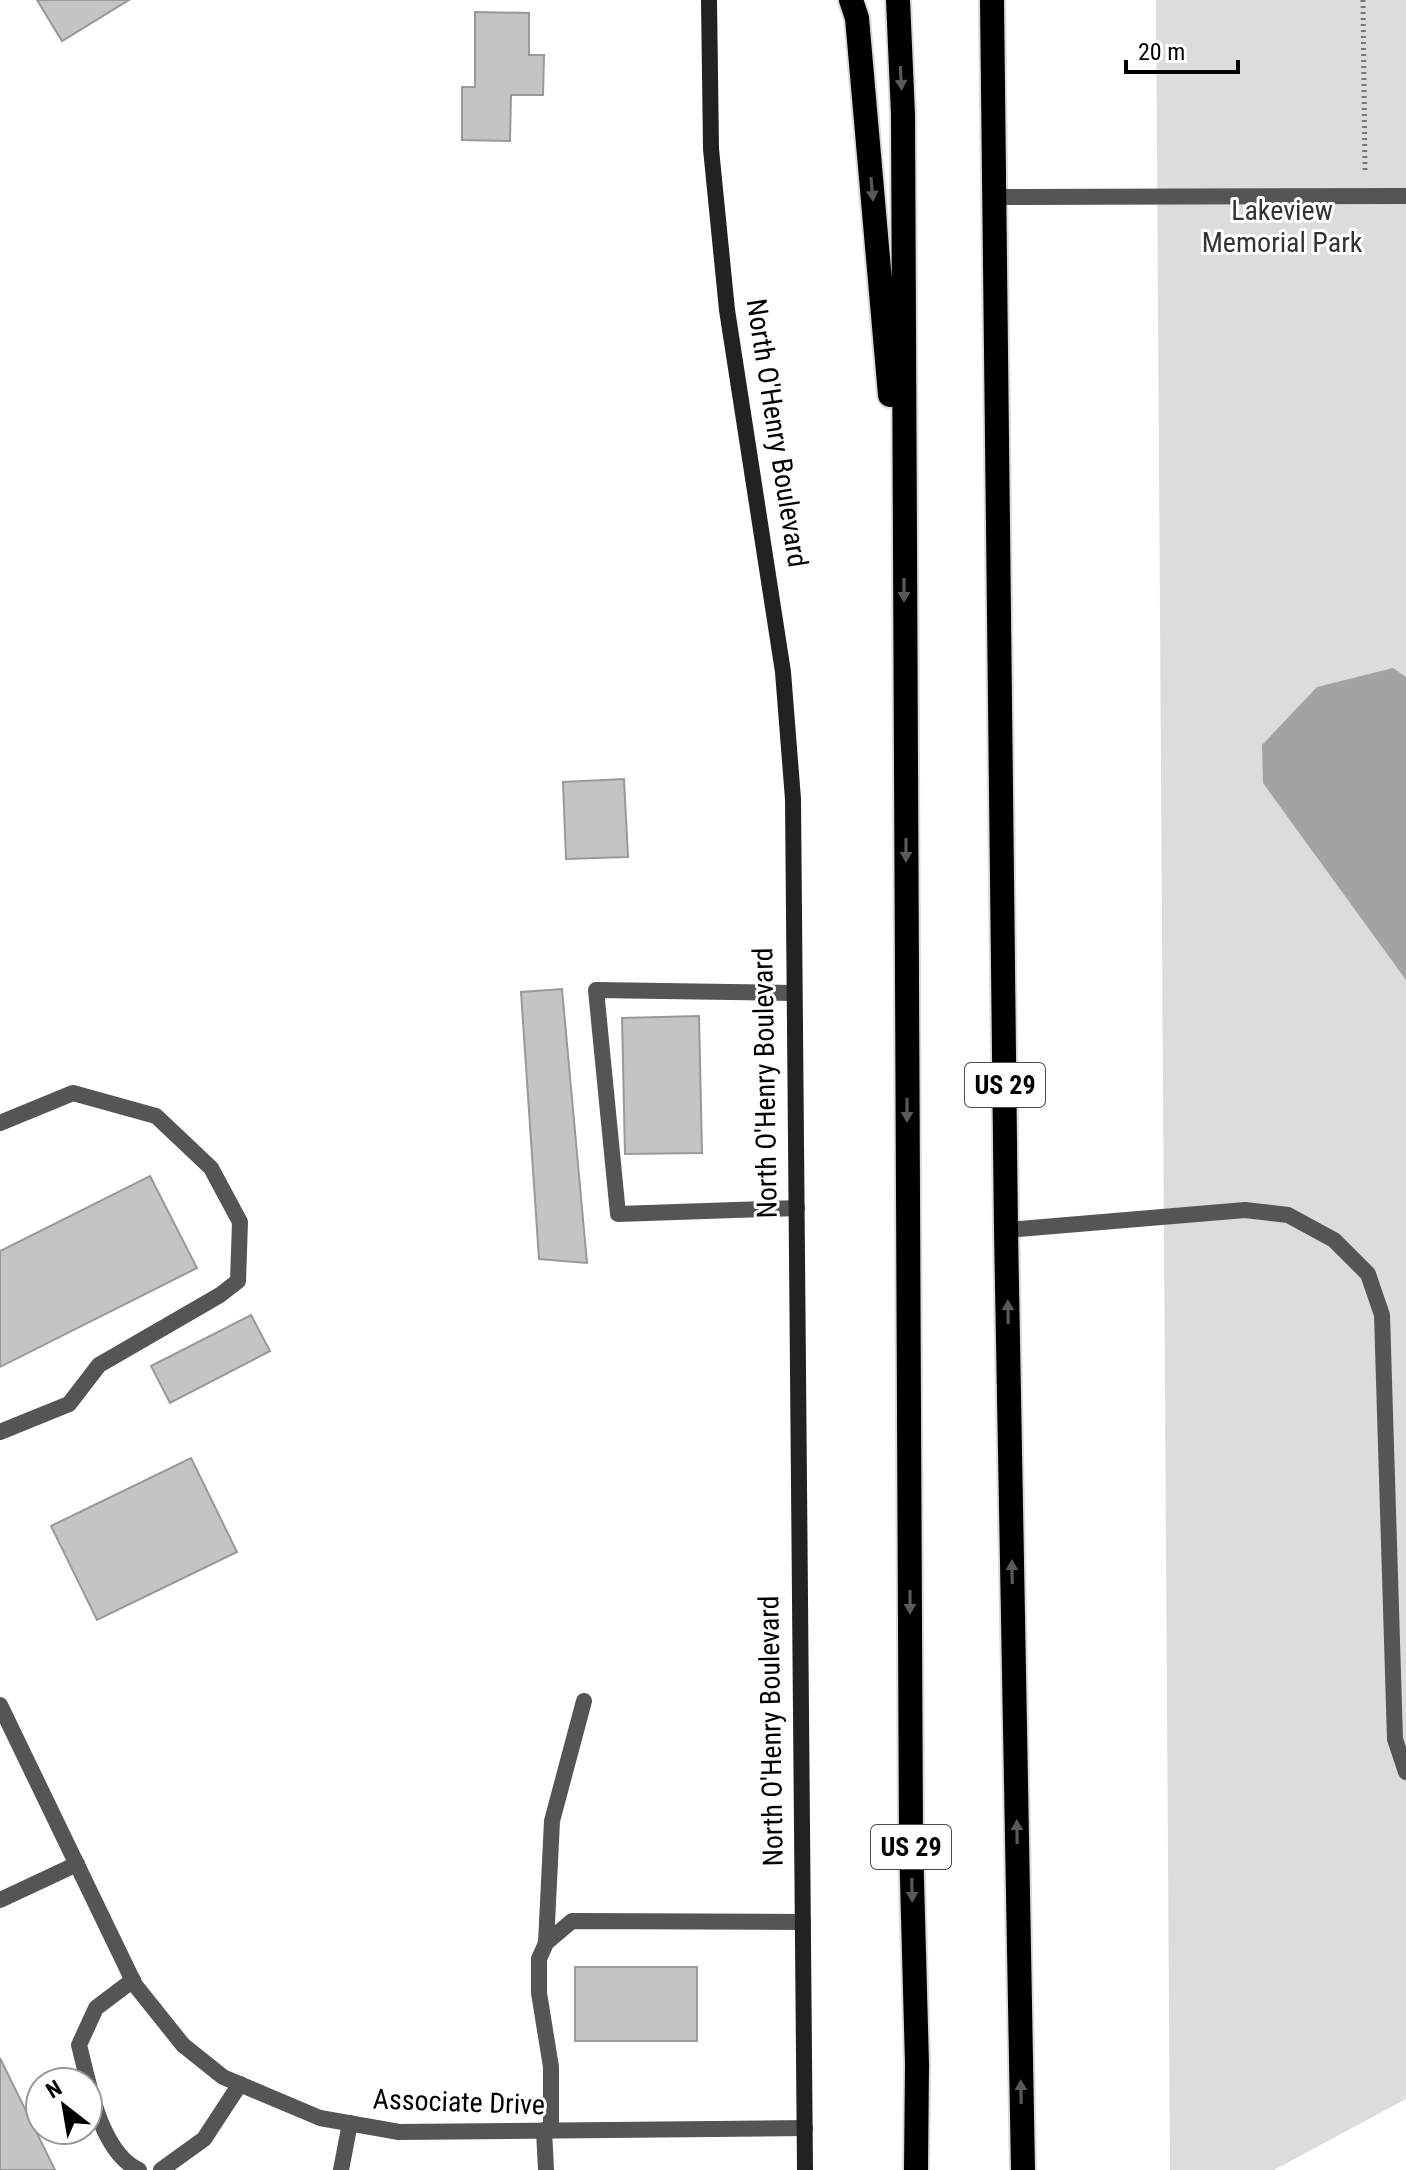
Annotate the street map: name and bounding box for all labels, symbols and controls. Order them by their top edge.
scale bar [1126,24,1238,74]
text: 20 m [1138,38,1185,66]
one-way arrow [895,66,908,91]
one-way arrow [865,177,878,202]
park label: Lakeview Memorial Park [1202,194,1363,259]
street label: North O'Henry Boulevard [739,297,815,569]
one-way arrow [898,578,910,603]
one-way arrow [900,838,912,863]
street label: North O'Henry Boulevard [746,947,784,1219]
road number: US 29 [965,1063,1045,1107]
one-way arrow [901,1098,913,1123]
one-way arrow [1002,1299,1014,1324]
one-way arrow [1006,1559,1019,1584]
one-way arrow [904,1590,916,1615]
street label: North O'Henry Boulevard [752,1595,790,1867]
one-way arrow [1011,1819,1023,1844]
road number: US 29 [871,1825,951,1869]
one-way arrow [906,1878,919,1903]
north arrow [24,2066,104,2146]
text: N [42,2075,66,2103]
one-way arrow [1015,2079,1027,2104]
street label: Associate Drive [372,2083,546,2121]

